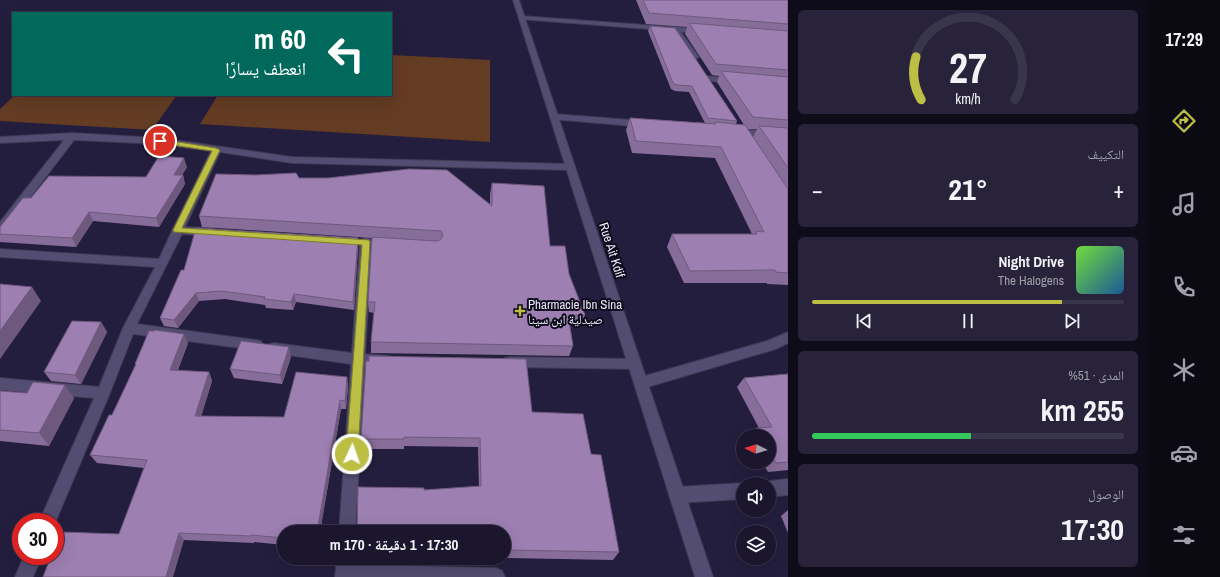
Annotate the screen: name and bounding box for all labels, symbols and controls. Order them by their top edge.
text: 60 m [254,20,306,58]
text: 17:29 [1165,27,1203,52]
icon: left [320,28,372,80]
text: 27 [949,40,987,96]
text: انعطف يسارًا [225,56,306,81]
text: km/h [955,89,981,108]
icon: directions [1170,107,1198,135]
pin [143,124,177,158]
icon: arrive [149,130,171,152]
text: التكييف [1088,146,1124,163]
text: 21° [948,169,988,209]
text: − [812,175,823,205]
text: + [1113,175,1124,205]
icon: music [1170,190,1198,218]
street label: Rue Ait Kdif [595,220,629,280]
text: Night Drive [998,251,1064,272]
text: The Halogens [998,272,1064,289]
icon: phone [1170,273,1198,301]
place label: Pharmacie Ibn Sina صيدلية ابن سينا [528,296,622,328]
marker: Pharmacie Ibn Sina صيدلية ابن سينا [515,306,525,316]
icon: previous [853,310,875,332]
icon: pause [957,310,979,332]
icon: next [1061,310,1083,332]
icon: climate [1170,356,1198,384]
text: المدى · 51% [1068,367,1124,384]
text: 255 km [1041,390,1124,430]
north arrow [736,429,776,469]
map controls [736,429,776,565]
position arrow [331,433,373,475]
icon: car [1170,439,1198,467]
button: sound [736,477,776,517]
text: الوصول [1088,486,1124,503]
text: 17:30 [1061,509,1124,549]
speed limit sign: 30 [12,513,64,565]
icon: filters [1170,521,1198,549]
button: layers [736,525,776,565]
text: 17:30 · 1 دقيقة · 170 m [330,534,458,555]

